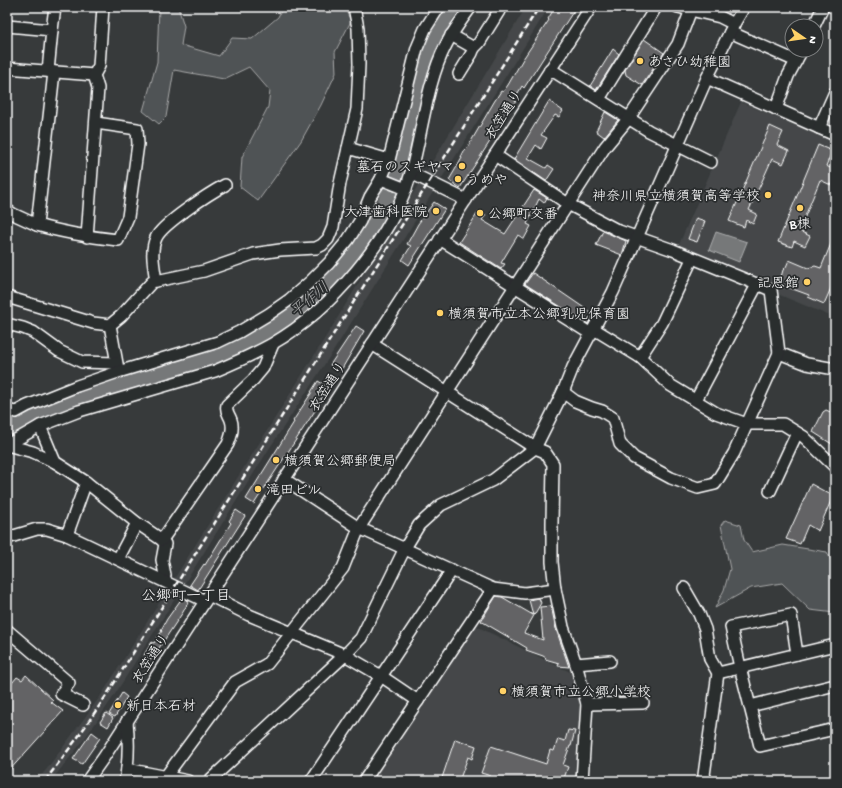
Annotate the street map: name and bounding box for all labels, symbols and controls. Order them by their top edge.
north arrow [784,18,824,58]
text: N [805,35,818,45]
place label: あさひ幼稚園 [648,55,731,72]
marker: あさひ幼稚園 [635,56,645,66]
street label: 衣笠通り [483,87,527,143]
place label: 墓石のスギヤマ [356,160,454,177]
marker: 墓石のスギヤマ [457,161,467,171]
place label: うめや [466,173,508,190]
marker: うめや [453,174,463,184]
place label: 神奈川県立横須賀高等学校 [592,189,760,206]
marker: 神奈川県立横須賀高等学校 [763,190,773,200]
marker: B棟 [795,203,805,213]
place label: 大津歯科医院 [344,205,428,222]
marker: 大津歯科医院 [431,206,441,216]
place label: 公郷町交番 [488,207,558,224]
marker: 公郷町交番 [475,208,485,218]
place label: B棟 [788,217,812,234]
place label: 記恩館 [757,276,799,293]
marker: 記恩館 [802,277,812,287]
water label: 平作川 [287,278,333,322]
place label: 横須賀市立本公郷乳児保育園 [448,307,630,324]
marker: 横須賀市立本公郷乳児保育園 [435,308,445,318]
street label: 衣笠通り [307,359,351,415]
place label: 横須賀公郷郵便局 [284,454,396,471]
marker: 横須賀公郷郵便局 [271,455,281,465]
place label: 滝田ビル [266,483,322,500]
marker: 滝田ビル [253,484,263,494]
district label: 公郷町一丁目 [141,588,231,606]
street label: 衣笠通り [130,631,174,687]
place label: 横須賀市立公郷小学校 [511,685,651,702]
marker: 横須賀市立公郷小学校 [498,686,508,696]
place label: 新日本石材 [126,699,196,716]
marker: 新日本石材 [113,700,123,710]

